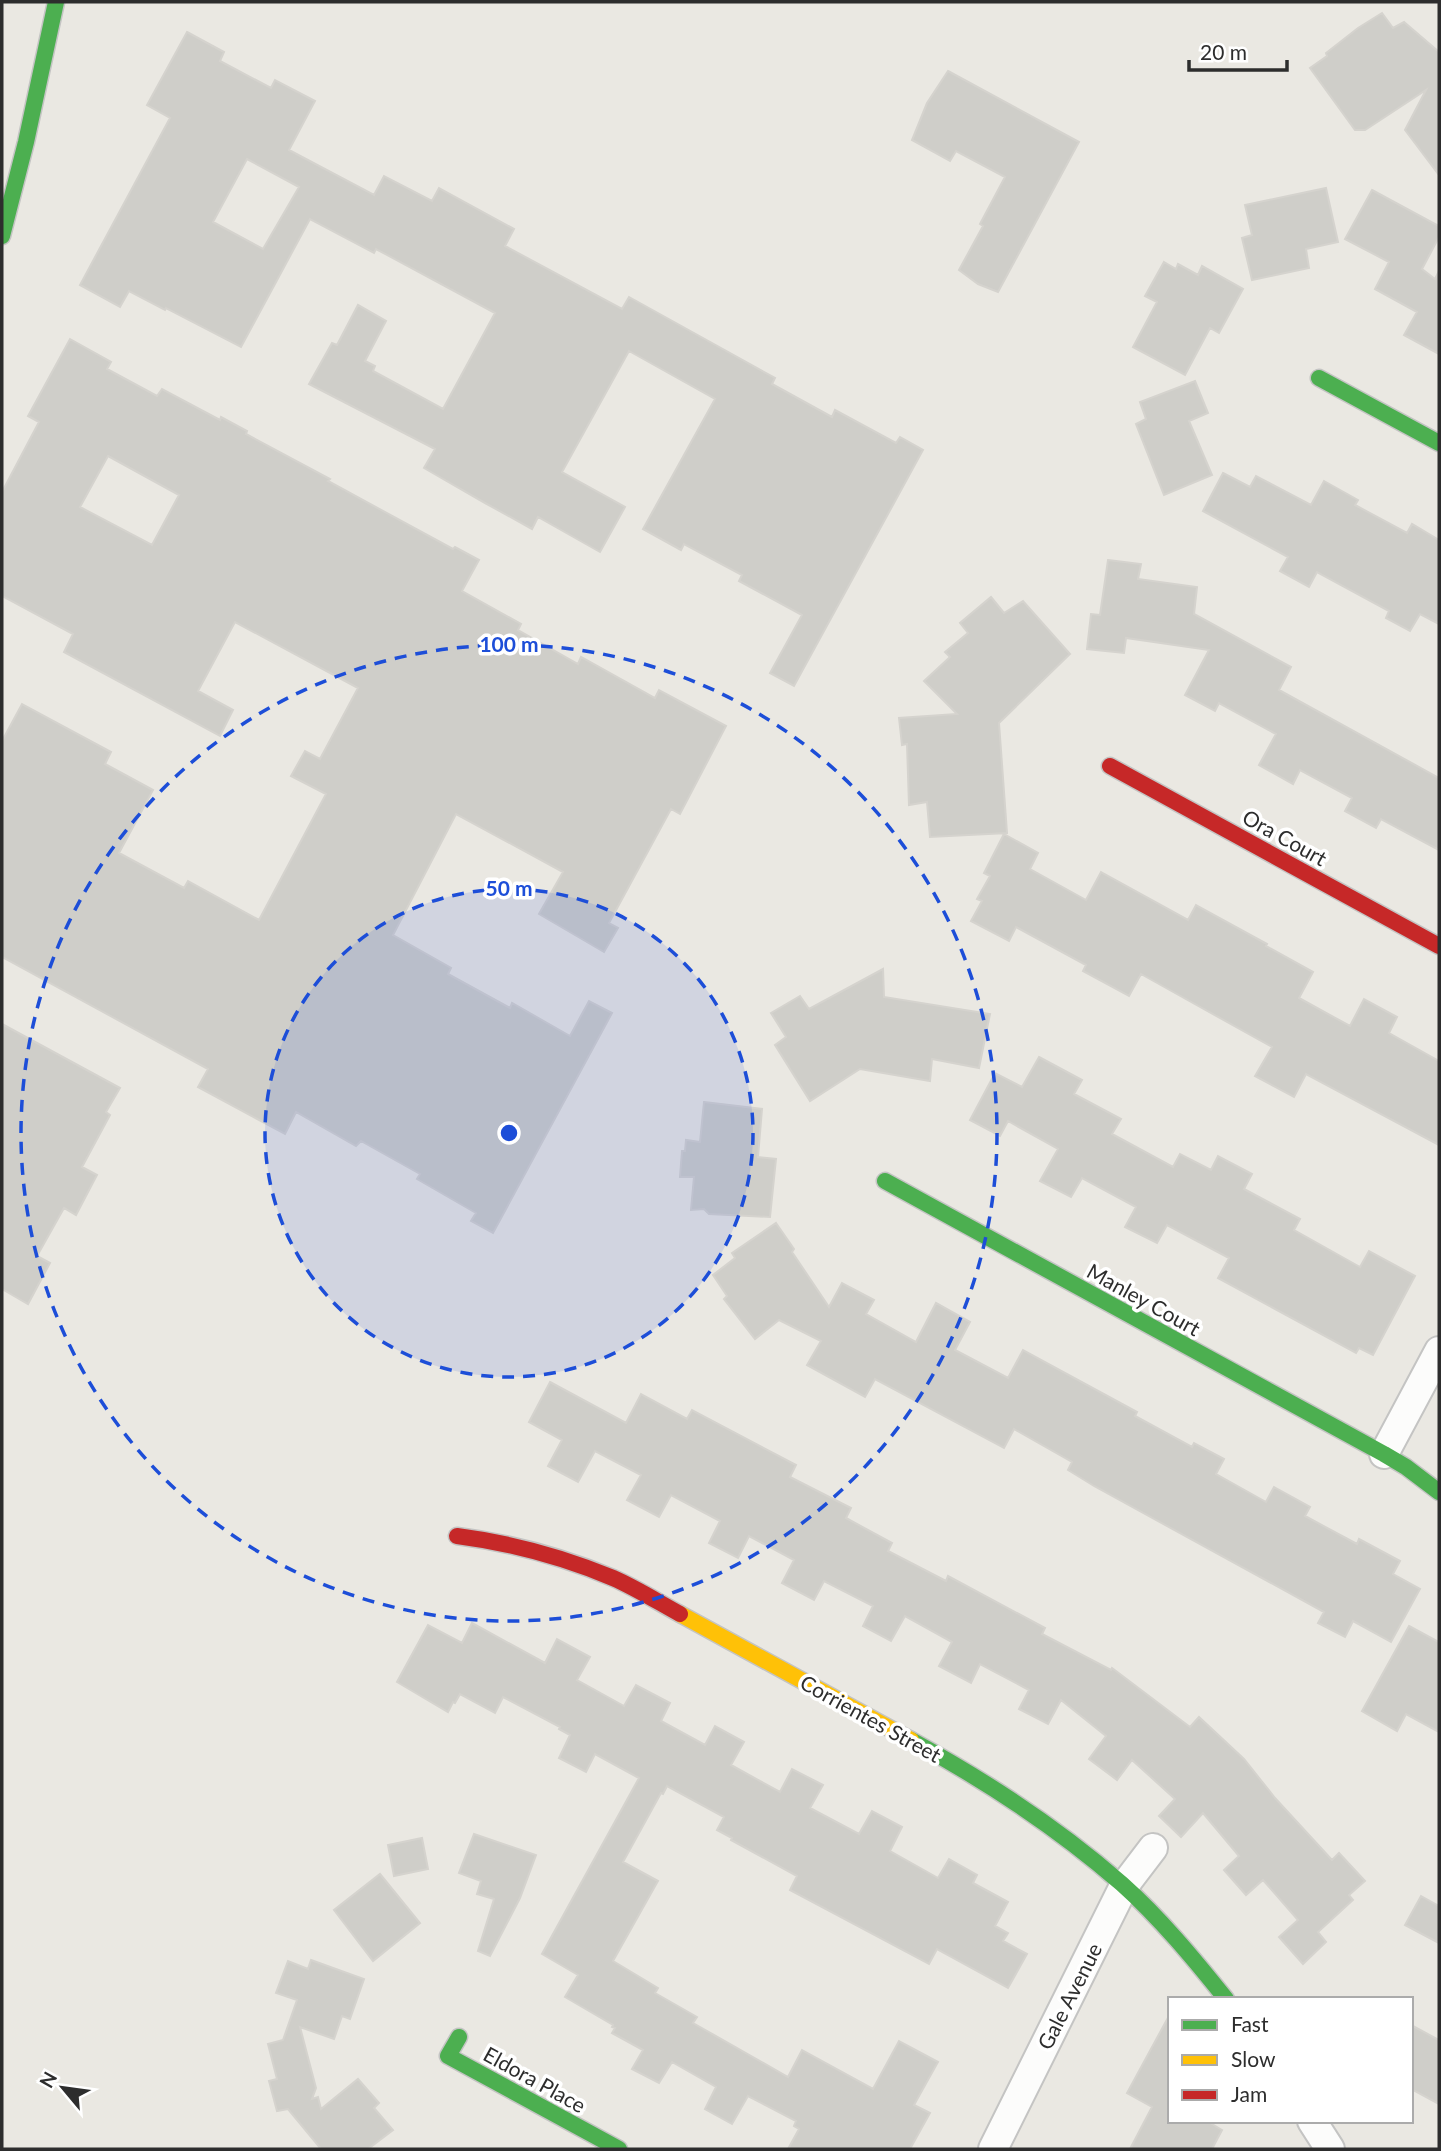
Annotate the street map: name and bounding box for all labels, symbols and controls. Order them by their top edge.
scale bar [1189,28,1287,72]
text: 20 m [1200,39,1247,64]
text: 100 m [479,631,539,656]
street label: Ora Court [1238,804,1332,871]
text: 50 m [485,875,533,900]
centre of rings [497,1121,521,1145]
street label: Manley Court [1083,1258,1205,1341]
street label: Corrientes Street [796,1669,946,1767]
street label: Gale Avenue [1032,1939,1106,2053]
legend [1168,1997,1413,2123]
text: Fast [1231,2011,1269,2036]
street label: Eldora Place [480,2041,590,2117]
text: Slow [1231,2046,1276,2071]
north arrow [28,2053,98,2123]
text: N [34,2068,61,2091]
text: Jam [1231,2081,1267,2106]

